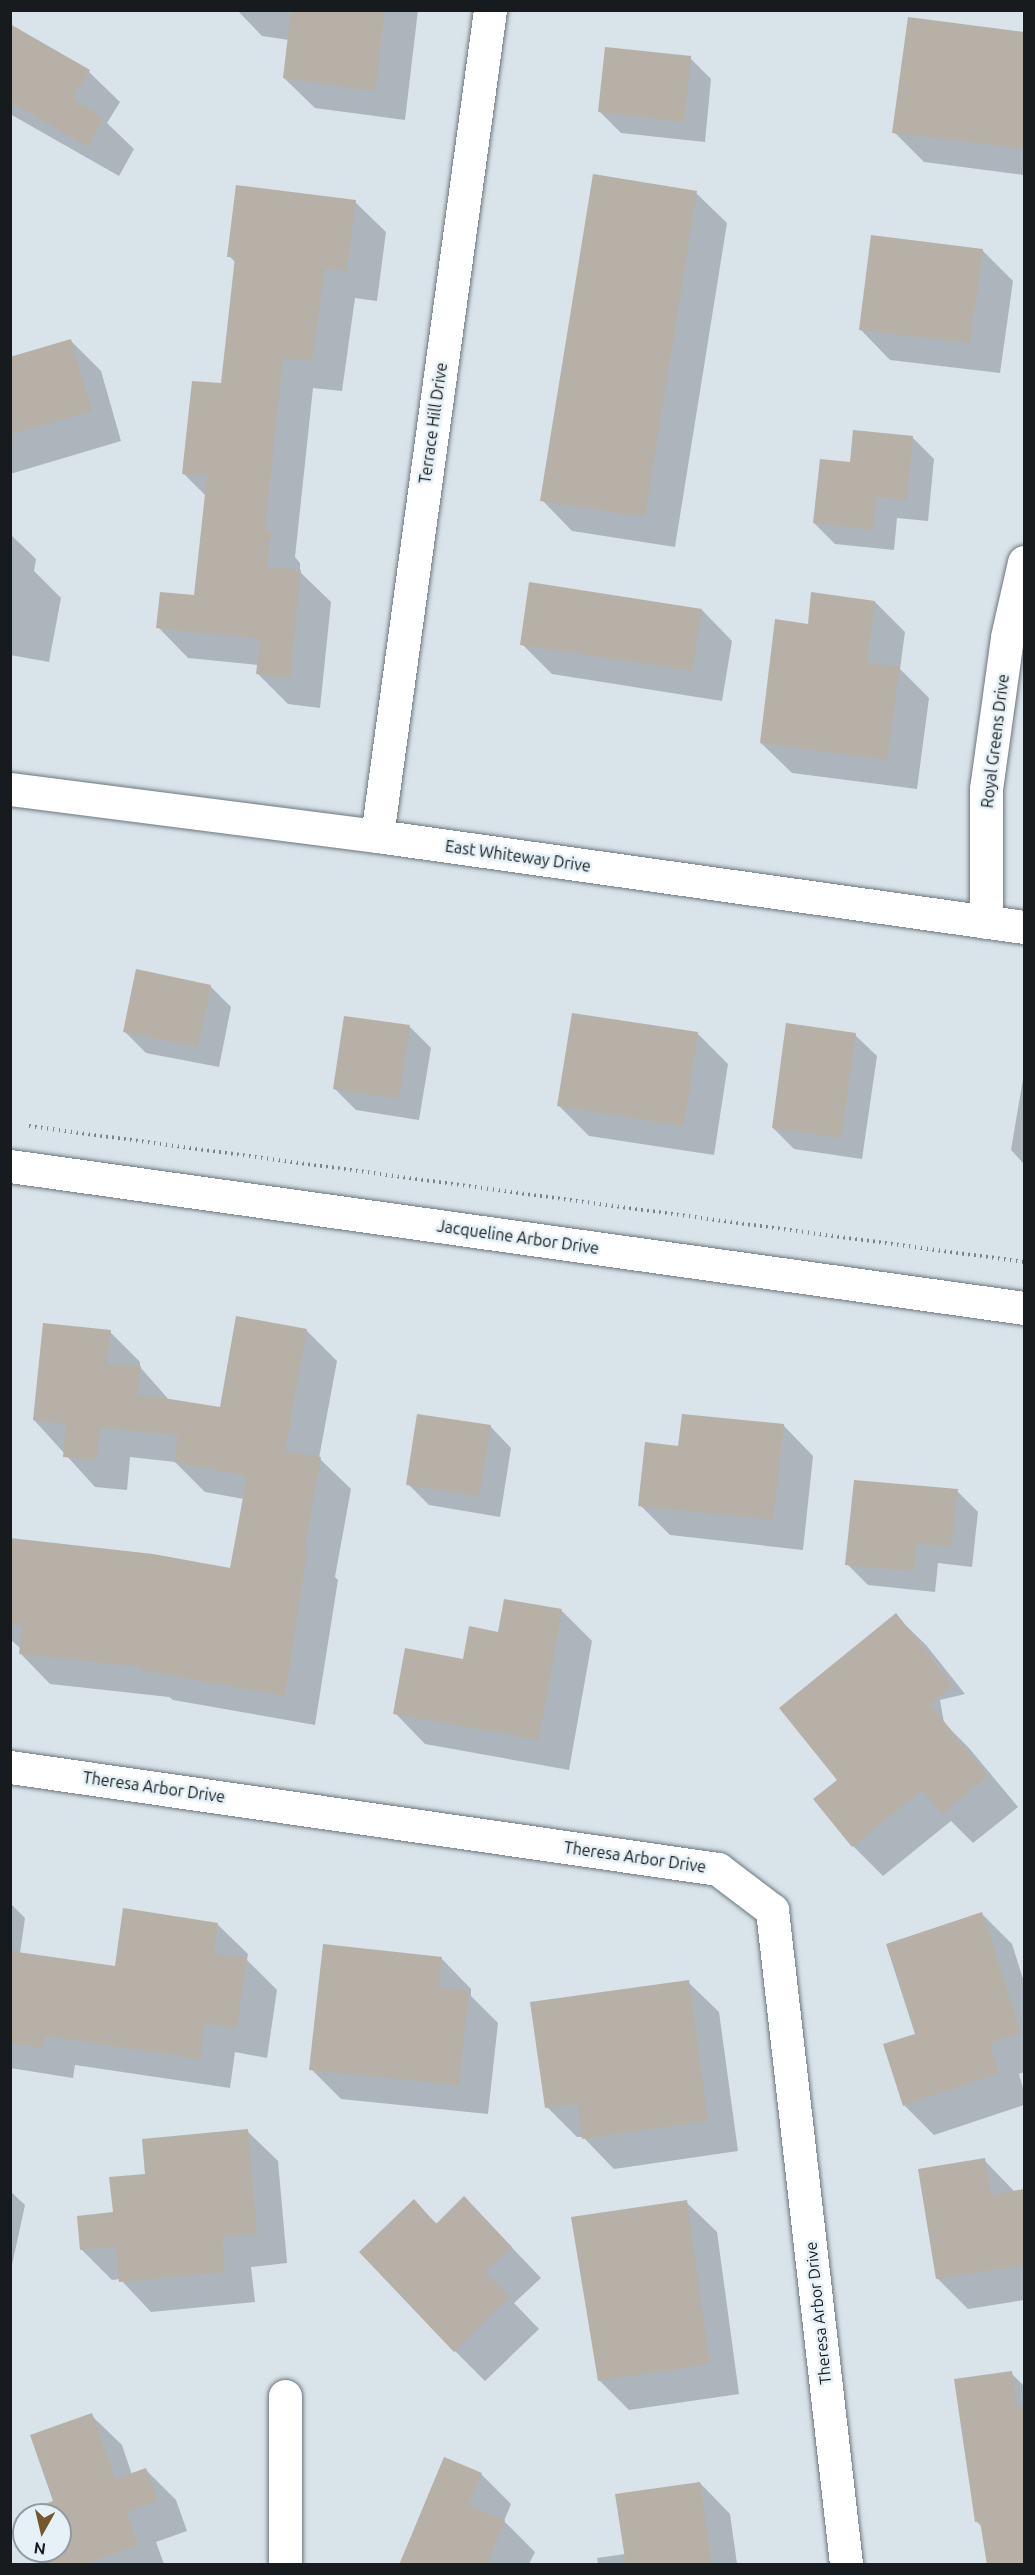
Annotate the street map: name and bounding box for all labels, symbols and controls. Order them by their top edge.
street label: Terrace Hill Drive [415,361,451,485]
street label: Royal Greens Drive [977,673,1013,809]
street label: East Whiteway Drive [444,836,592,876]
street label: Jacqueline Arbor Drive [436,1216,600,1258]
street label: Theresa Arbor Drive [82,1768,226,1806]
street label: Theresa Arbor Drive [563,1838,707,1876]
street label: Theresa Arbor Drive [801,2241,835,2385]
north arrow [12,2503,72,2563]
text: N [33,2539,47,2559]

